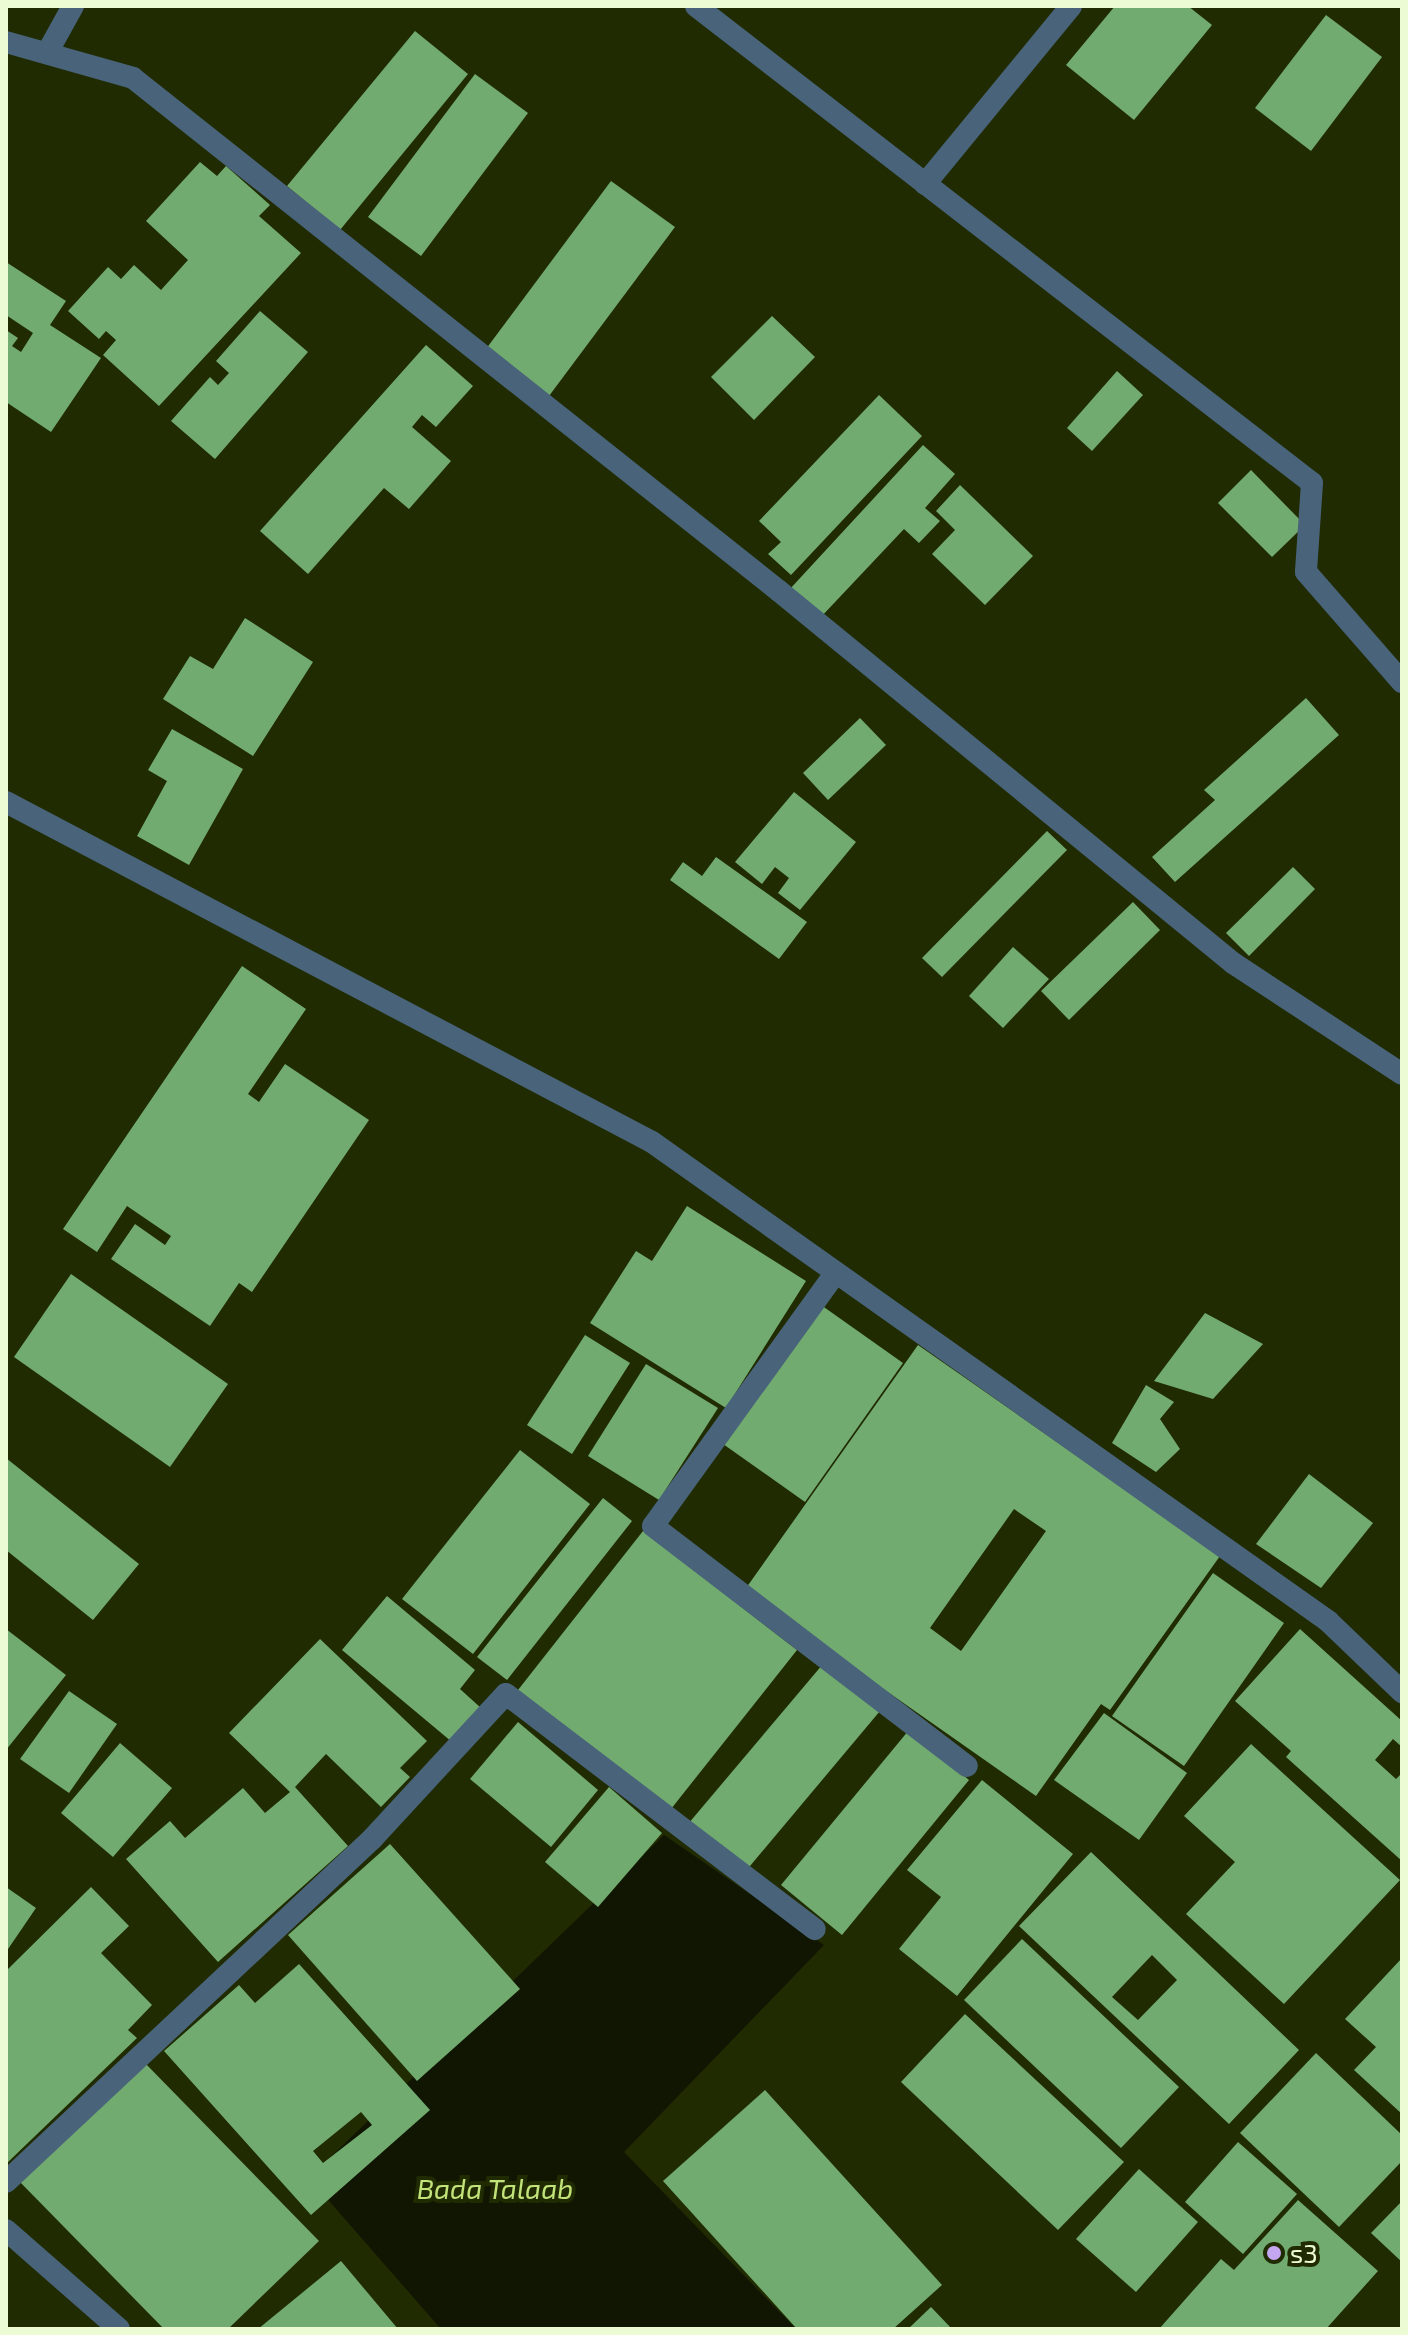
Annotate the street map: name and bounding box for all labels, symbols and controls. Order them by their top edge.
water label: Bada Talaab [416,2171,574,2205]
place label: s3 [1290,2237,1318,2269]
marker: s3 [1265,2244,1283,2262]

